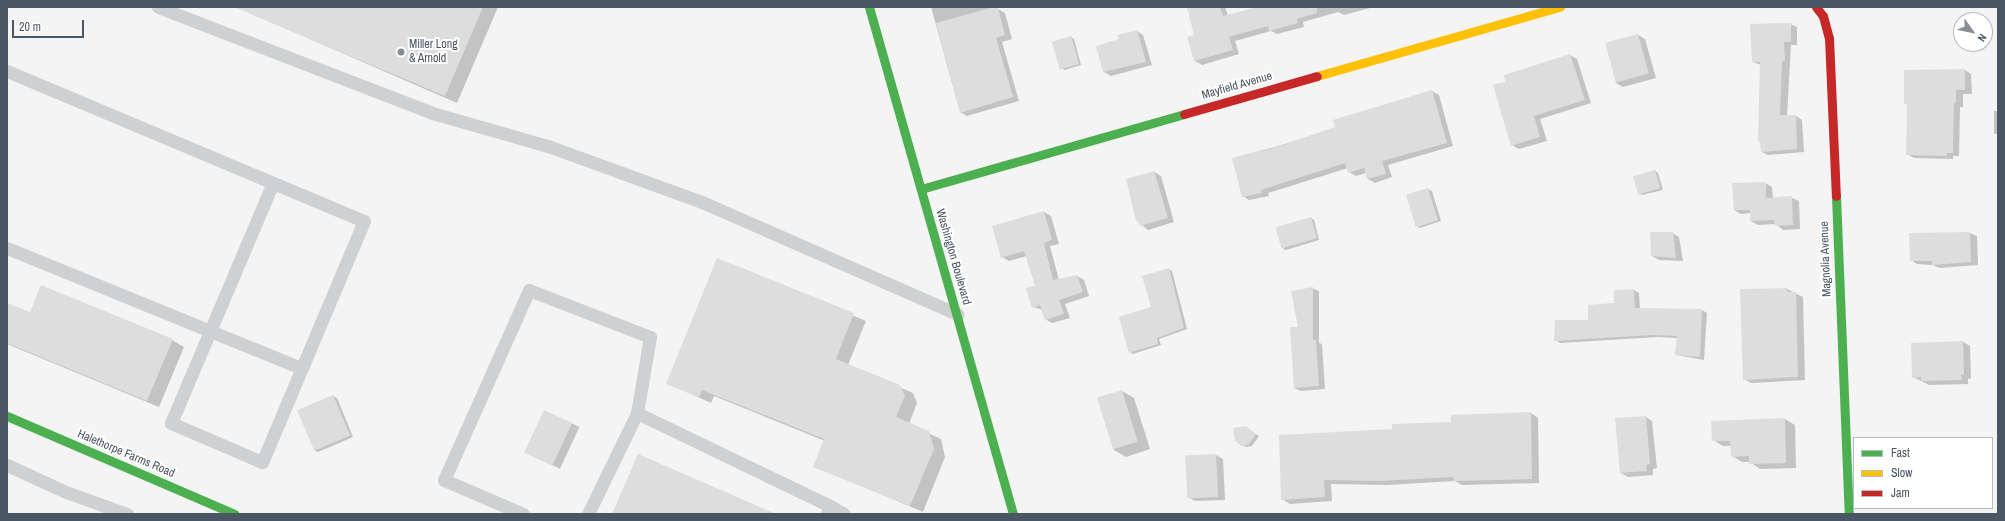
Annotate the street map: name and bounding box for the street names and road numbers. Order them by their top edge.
street label: Mayfield Avenue [1200,69,1274,103]
street label: Washington Boulevard [932,207,974,307]
street label: Magnolia Avenue [1817,221,1835,297]
street label: Halethorpe Farms Road [75,427,177,481]

